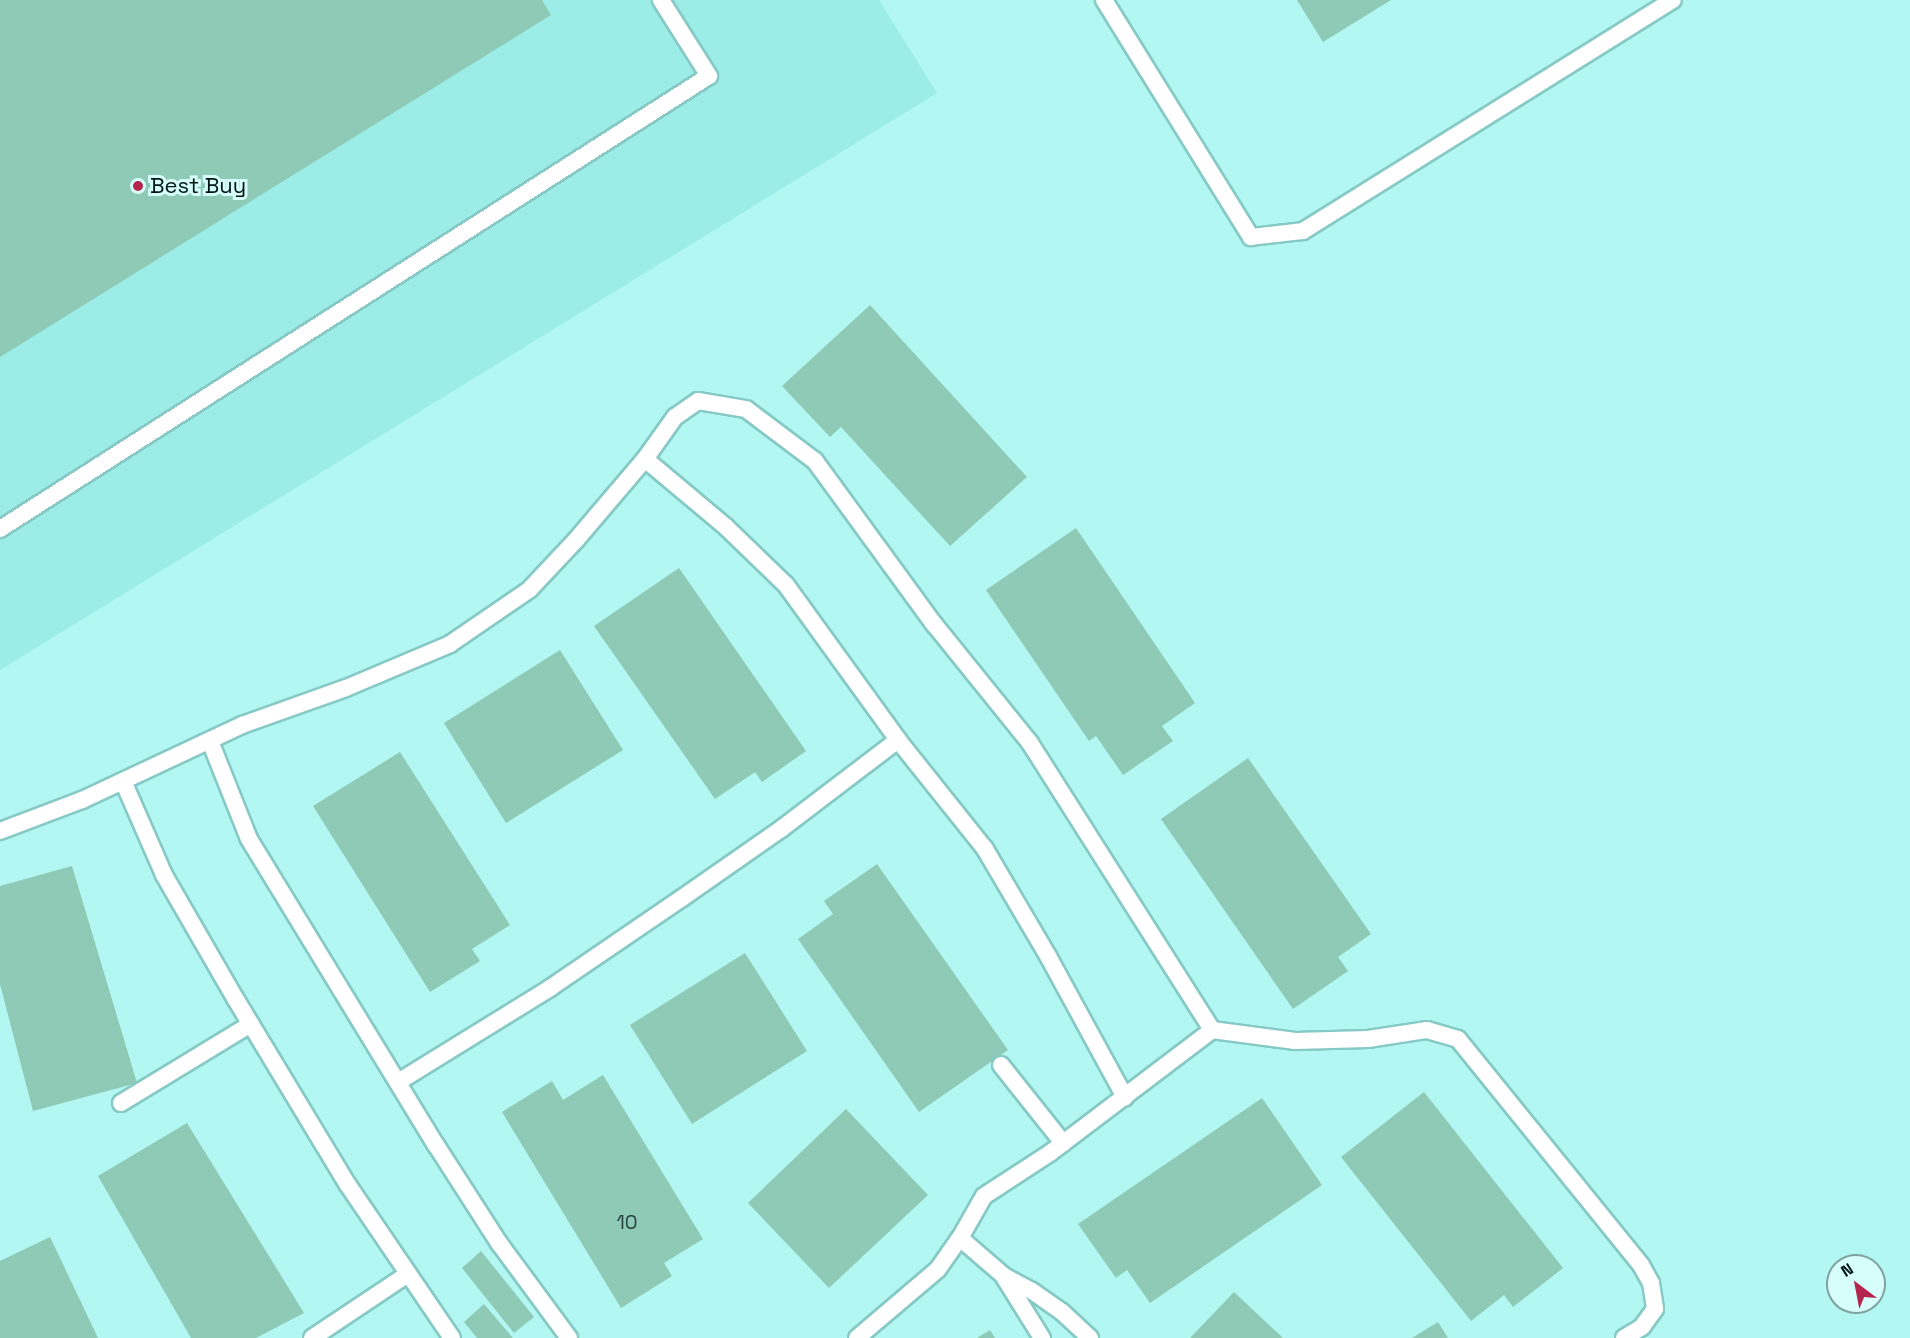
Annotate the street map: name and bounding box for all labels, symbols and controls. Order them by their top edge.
place label: Best Buy [150,173,246,199]
marker: Best Buy [131,179,145,193]
house number: 10 [616,1210,638,1234]
north arrow [1826,1254,1886,1314]
text: N [1837,1258,1857,1282]

